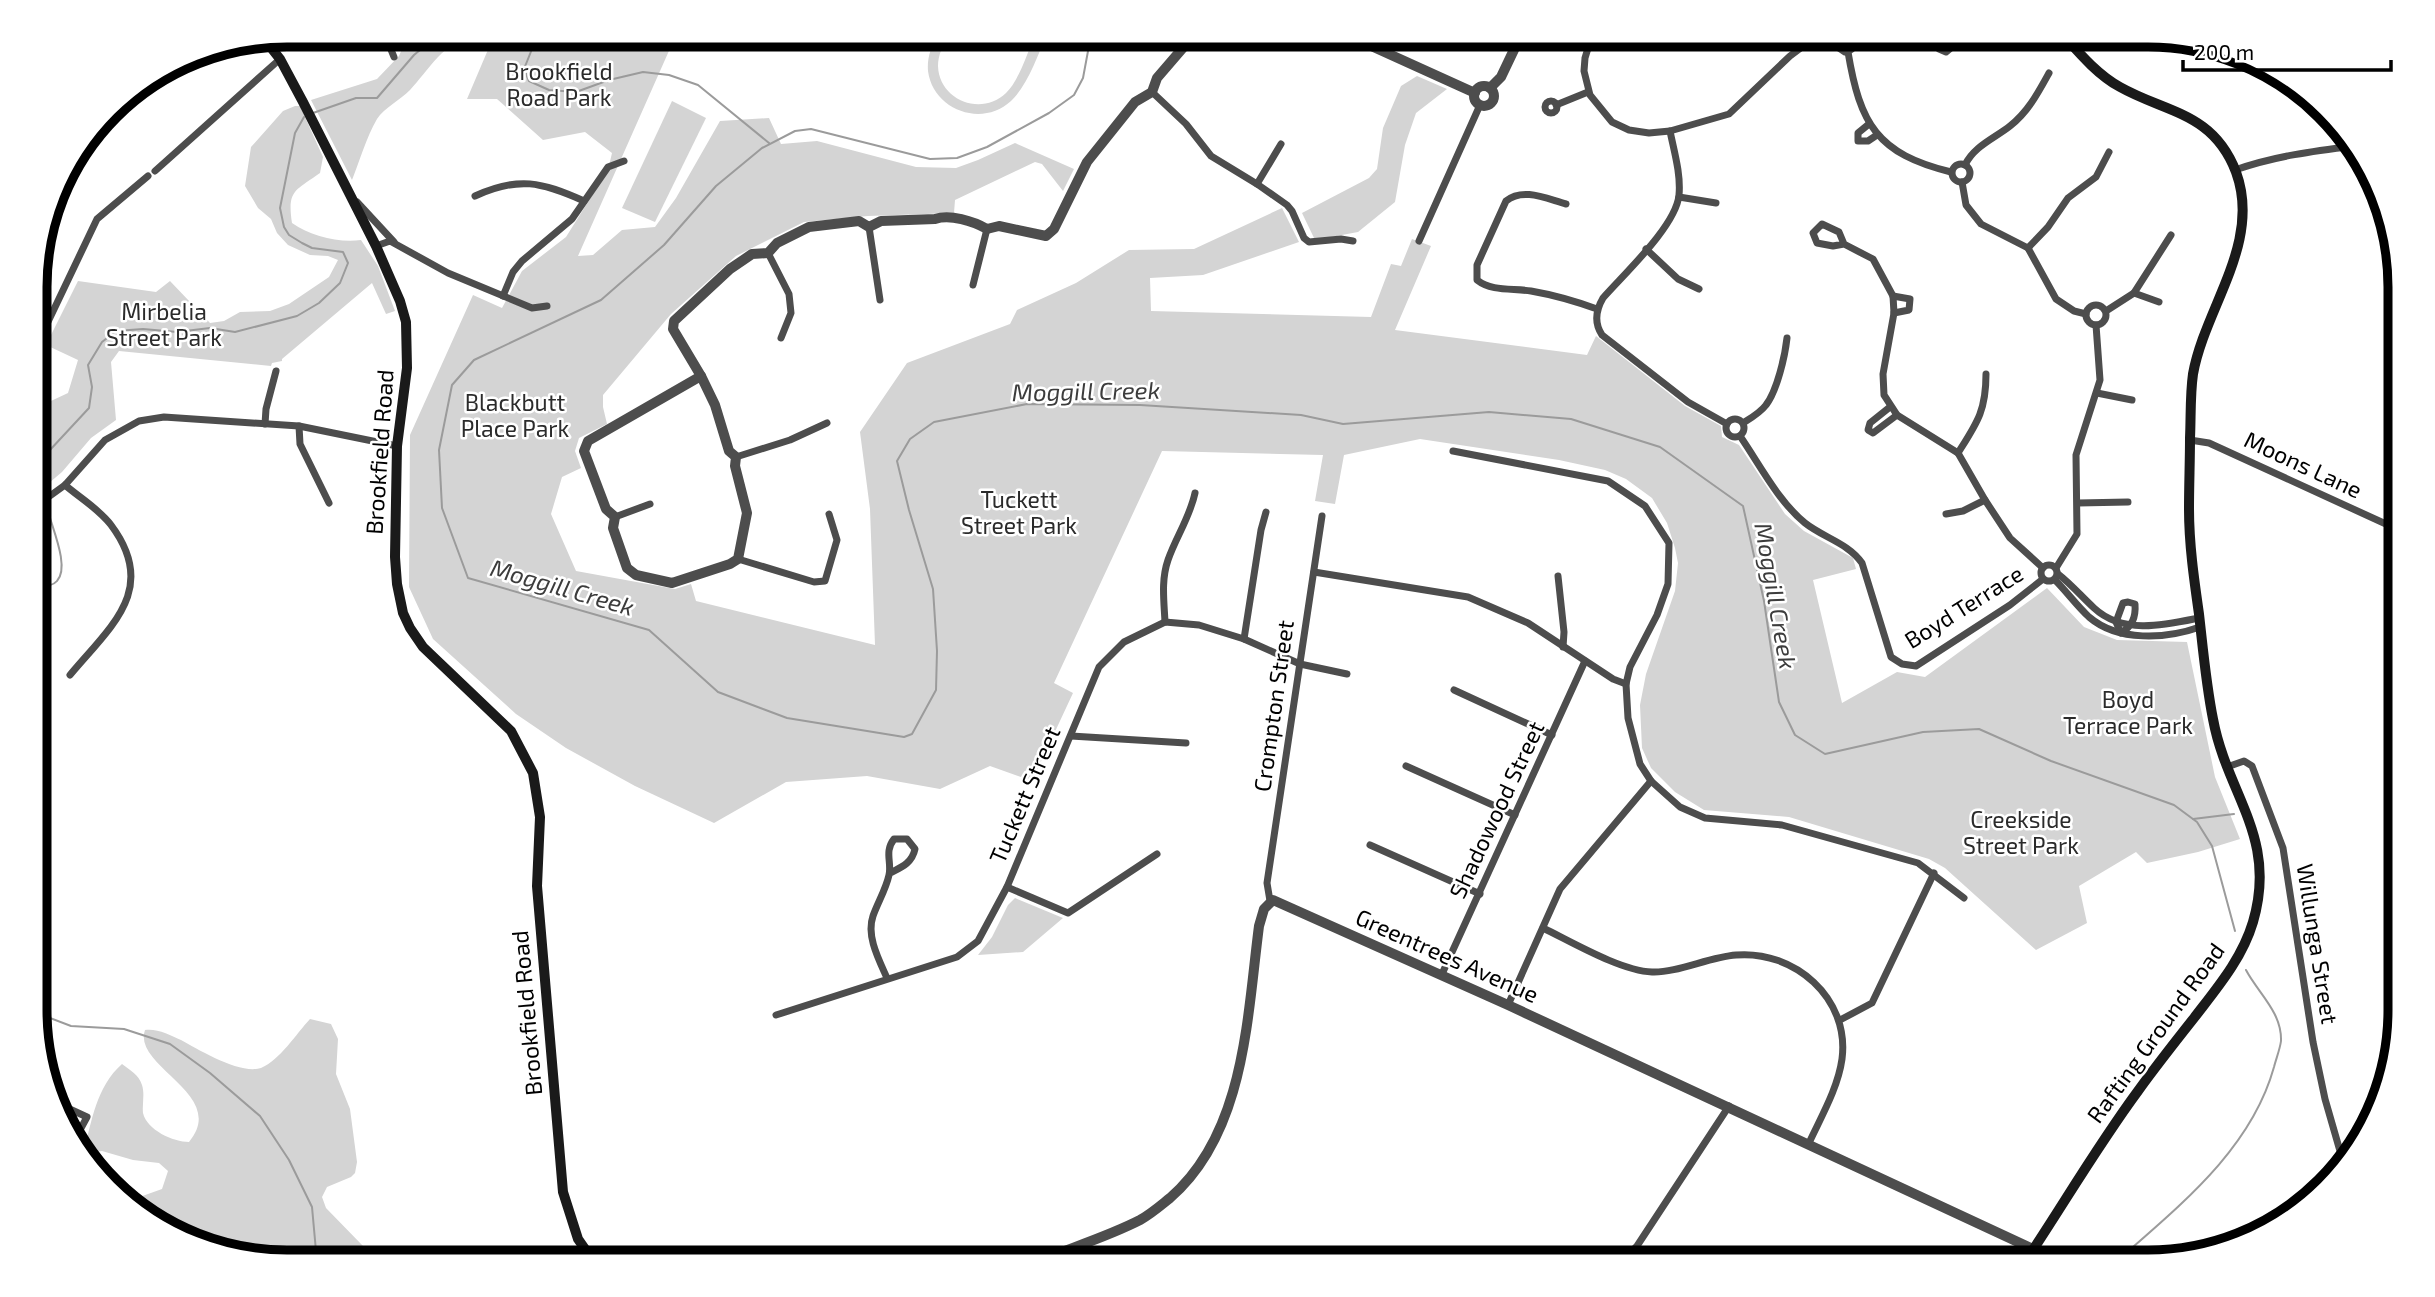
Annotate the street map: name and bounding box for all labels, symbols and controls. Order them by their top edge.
scale bar [2183,28,2391,72]
text: 200 m [2194,39,2254,64]
park label: Brookfield Road Park [505,57,613,111]
park label: Mirbelia Street Park [106,297,222,351]
street label: Brookfield Road [359,368,399,535]
water label: Moggill Creek [1012,375,1160,406]
park label: Blackbutt Place Park [461,388,570,442]
street label: Moons Lane [2240,425,2367,504]
park label: Tuckett Street Park [961,485,1077,539]
water label: Moggill Creek [1749,520,1804,671]
water label: Moggill Creek [487,552,638,621]
street label: Boyd Terrace [1899,559,2028,654]
street label: Crompton Street [1247,618,1299,793]
park label: Boyd Terrace Park [2063,685,2193,739]
street label: Shadowood Street [1443,716,1550,903]
street label: Tuckett Street [983,722,1066,867]
park label: Creekside Street Park [1963,805,2079,859]
street label: Willunga Street [2291,862,2345,1026]
street label: Greentrees Avenue [1352,902,1543,1008]
street label: Brookfield Road [505,929,547,1097]
street label: Rafting Ground Road [2081,937,2230,1128]

